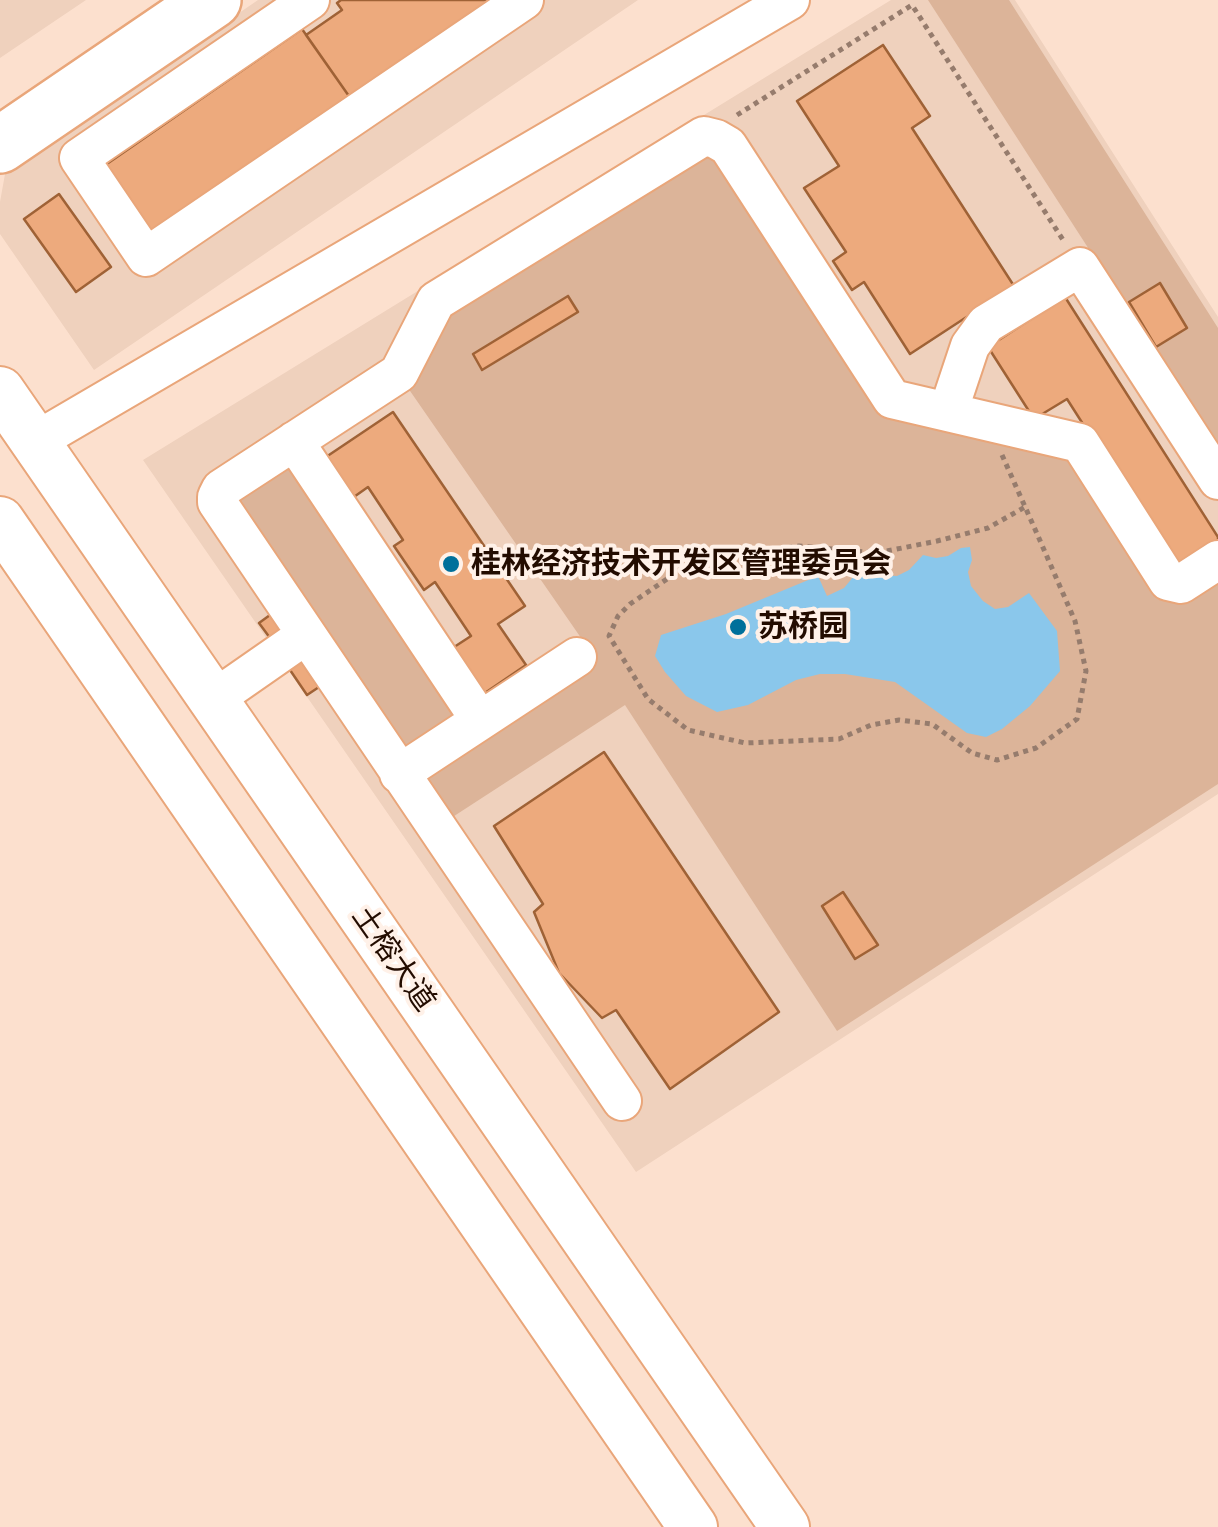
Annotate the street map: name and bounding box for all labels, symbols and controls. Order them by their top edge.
place label: 桂林经济技术开发区管理委员会 [471,546,891,582]
marker: 桂林经济技术开发区管理委员会 [440,553,462,575]
place label: 苏桥园 [758,609,848,645]
marker: 苏桥园 [727,616,749,638]
street label: 土榕大道 [344,900,442,1018]

